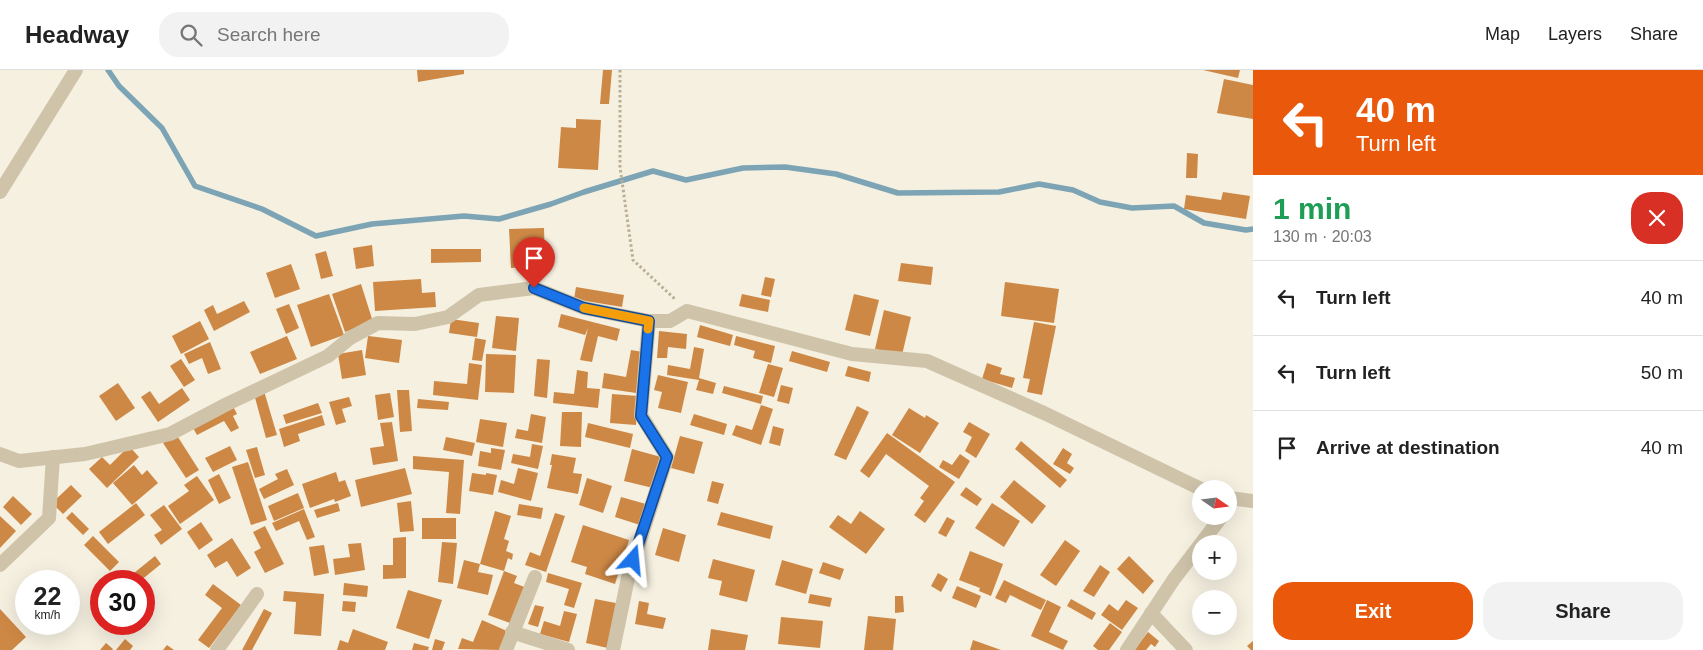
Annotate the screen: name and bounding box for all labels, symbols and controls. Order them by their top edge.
search box [159,12,509,57]
text: Headway [25,21,129,48]
icon: search [177,21,205,49]
text: Search here [217,24,321,45]
text: Map [1485,24,1520,44]
text: Layers [1548,24,1602,44]
text: Share [1630,24,1678,44]
icon: left [1273,90,1338,155]
text: 40 m [1356,90,1436,129]
text: Turn left [1356,131,1436,156]
text: 1 min [1273,192,1351,225]
button: close [1631,192,1683,244]
text: 130 m · 20:03 [1273,228,1372,245]
pin [513,237,555,288]
icon: arrive [520,244,548,272]
icon: left [1273,284,1301,312]
text: Turn left [1316,287,1391,308]
text: 40 m [1641,287,1683,308]
icon: left [1273,359,1301,387]
text: Turn left [1316,362,1391,383]
text: 50 m [1641,362,1683,383]
icon: arrive [1273,434,1301,462]
text: Arrive at destination [1316,437,1500,458]
text: 40 m [1641,437,1683,458]
north arrow [1192,480,1238,525]
map controls [1192,480,1237,635]
position arrow [606,533,658,585]
button: + [1192,535,1237,580]
speed limit sign: 30 [90,570,155,635]
text: 22 [34,582,61,610]
button: Exit [1273,582,1473,640]
button: Share [1483,582,1683,640]
button: − [1192,590,1237,635]
text: km/h [34,608,61,622]

